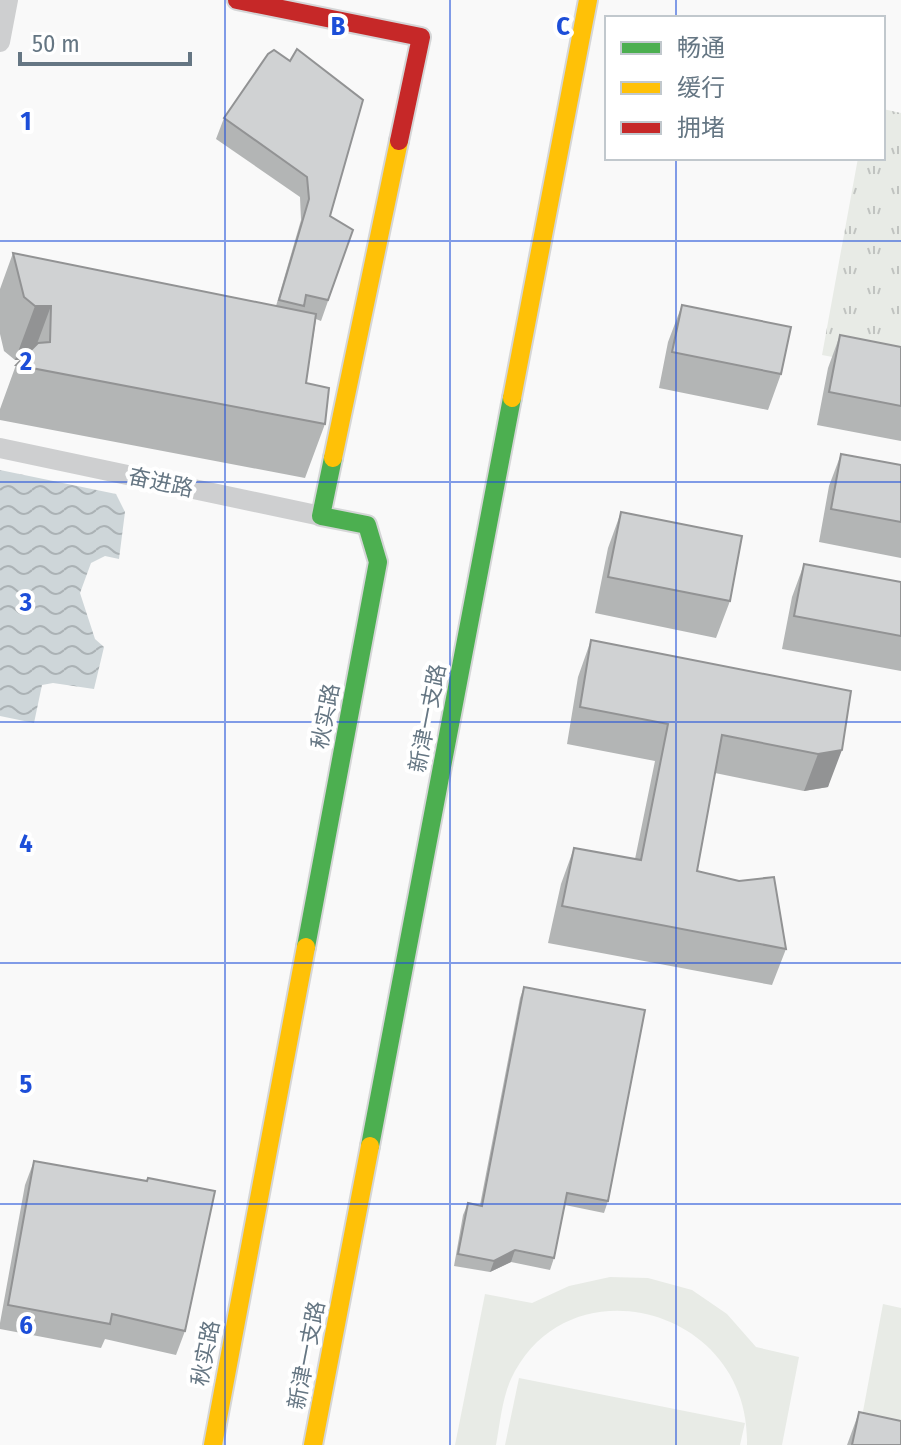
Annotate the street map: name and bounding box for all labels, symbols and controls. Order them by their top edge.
text: B [331,11,346,42]
text: C [556,11,570,42]
scale bar [20,16,190,66]
legend [605,16,885,160]
text: 50 m [32,30,80,58]
text: 畅通 [677,34,725,62]
text: 缓行 [677,74,725,102]
text: 1 [21,106,32,137]
text: 拥堵 [677,114,725,142]
text: 2 [19,346,32,377]
street label: 奋进路 [126,462,196,503]
text: 3 [19,587,32,618]
street label: 新津一支路 [404,662,451,775]
street label: 秋实路 [306,681,345,751]
text: 4 [19,828,33,859]
text: 5 [20,1069,33,1100]
street label: 新津一支路 [283,1299,330,1412]
text: 6 [19,1310,33,1341]
street label: 秋实路 [186,1318,225,1388]

